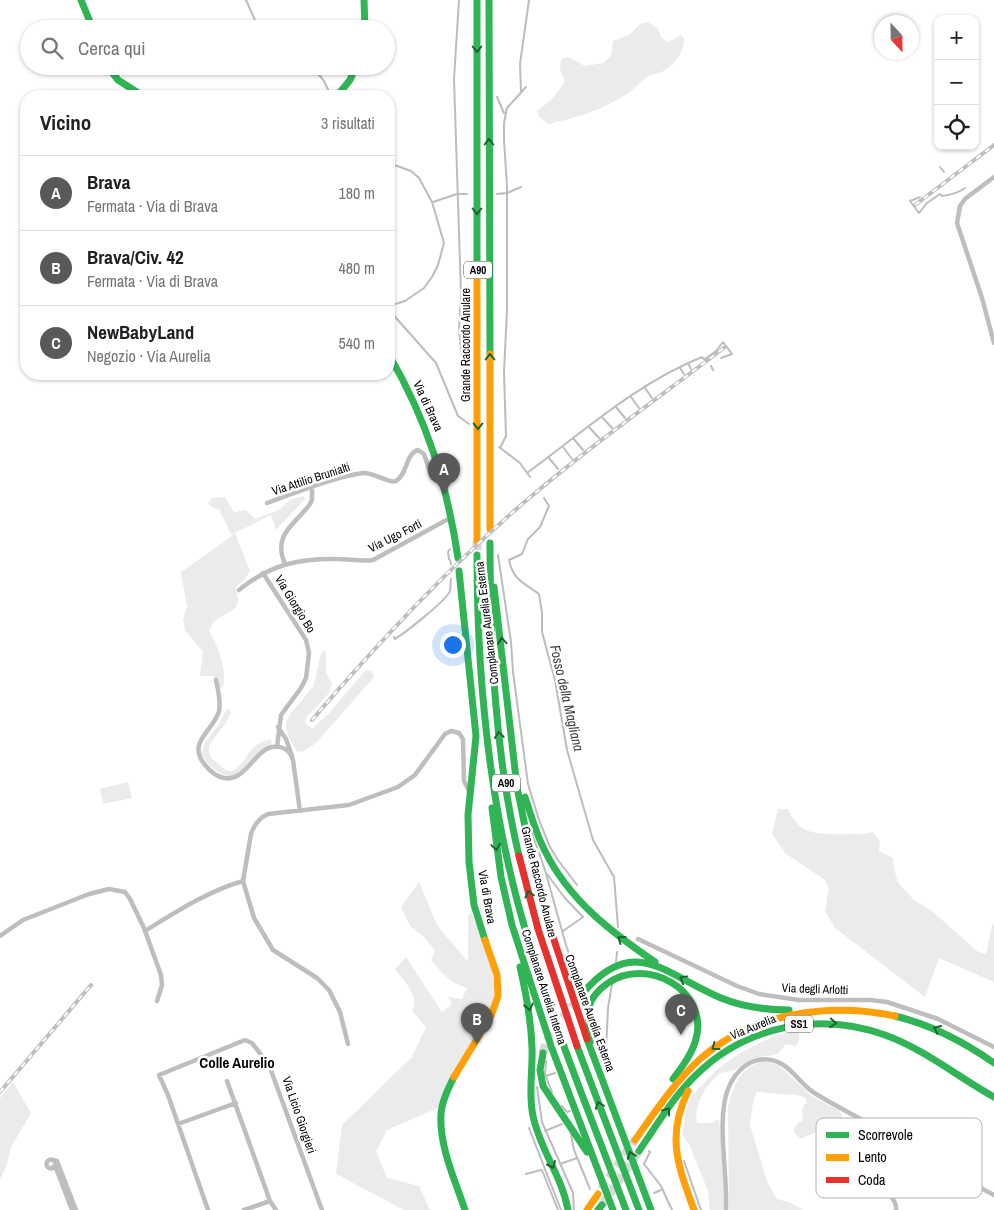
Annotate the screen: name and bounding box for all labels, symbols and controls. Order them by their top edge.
north arrow [874,15,919,60]
map controls [934,15,979,150]
button: + [934,15,979,60]
search box [20,20,395,75]
icon: search [38,34,66,62]
text: Cerca qui [78,35,146,61]
one-way arrow [472,45,482,53]
button: − [934,60,979,105]
button: locate [934,105,979,150]
text: Vicino [40,108,91,137]
text: 3 risultati [321,112,375,134]
one-way arrow [484,138,494,146]
text: Brava [87,169,130,195]
text: A [51,182,61,204]
text: 180 m [339,182,375,204]
text: Fermata · Via di Brava [87,195,218,217]
one-way arrow [472,208,482,215]
text: Brava/Civ. 42 [87,244,184,270]
text: B [51,257,61,279]
text: 480 m [339,257,375,279]
road number: A90 [464,262,492,278]
text: Fermata · Via di Brava [87,270,218,292]
street label: Grande Raccordo Anulare [458,288,474,402]
text: NewBabyLand [87,319,194,345]
text: C [51,332,61,354]
text: 540 m [339,332,375,354]
text: Negozio · Via Aurelia [87,345,211,367]
one-way arrow [485,353,495,361]
street label: Via di Brava [409,378,447,434]
one-way arrow [473,422,483,430]
pin: A [428,453,460,494]
street label: Via Attilio Brunialti [270,459,352,499]
street label: Via Ugo Forti [366,516,424,556]
street label: Complanare Aurelia Esterna [471,560,502,685]
street label: Via Giorgio Bo [271,572,319,636]
your location [440,632,466,658]
one-way arrow [497,637,508,645]
water label: Fosso della Magliana [546,643,588,753]
one-way arrow [494,730,504,739]
road number: A90 [492,774,520,791]
street label: Grande Raccordo Anulare [517,825,561,939]
one-way arrow [490,843,501,851]
street label: Via di Brava [474,869,500,925]
one-way arrow [524,891,534,899]
street label: Complanare Aurelia Interna [518,927,570,1047]
one-way arrow [617,936,627,945]
street label: Complanare Aurelia Esterna [561,952,619,1074]
one-way arrow [680,976,689,986]
street label: Via degli Arlotti [781,980,849,998]
pin: C [665,994,697,1035]
pin: B [461,1003,493,1044]
one-way arrow [523,1003,534,1011]
street label: Via Aurelia [728,1010,779,1043]
road number: SS1 [785,1016,813,1032]
one-way arrow [829,1017,837,1028]
one-way arrow [933,1025,942,1036]
one-way arrow [711,1041,721,1050]
district label: Colle Aurelio [199,1052,275,1073]
street label: Via Licio Giorgieri [278,1074,320,1156]
one-way arrow [595,1101,605,1110]
one-way arrow [661,1108,670,1117]
legend [816,1118,982,1198]
text: Scorrevole [858,1126,913,1144]
text: Lento [858,1148,887,1166]
one-way arrow [627,1151,637,1160]
one-way arrow [546,1160,557,1169]
text: Coda [858,1171,886,1189]

